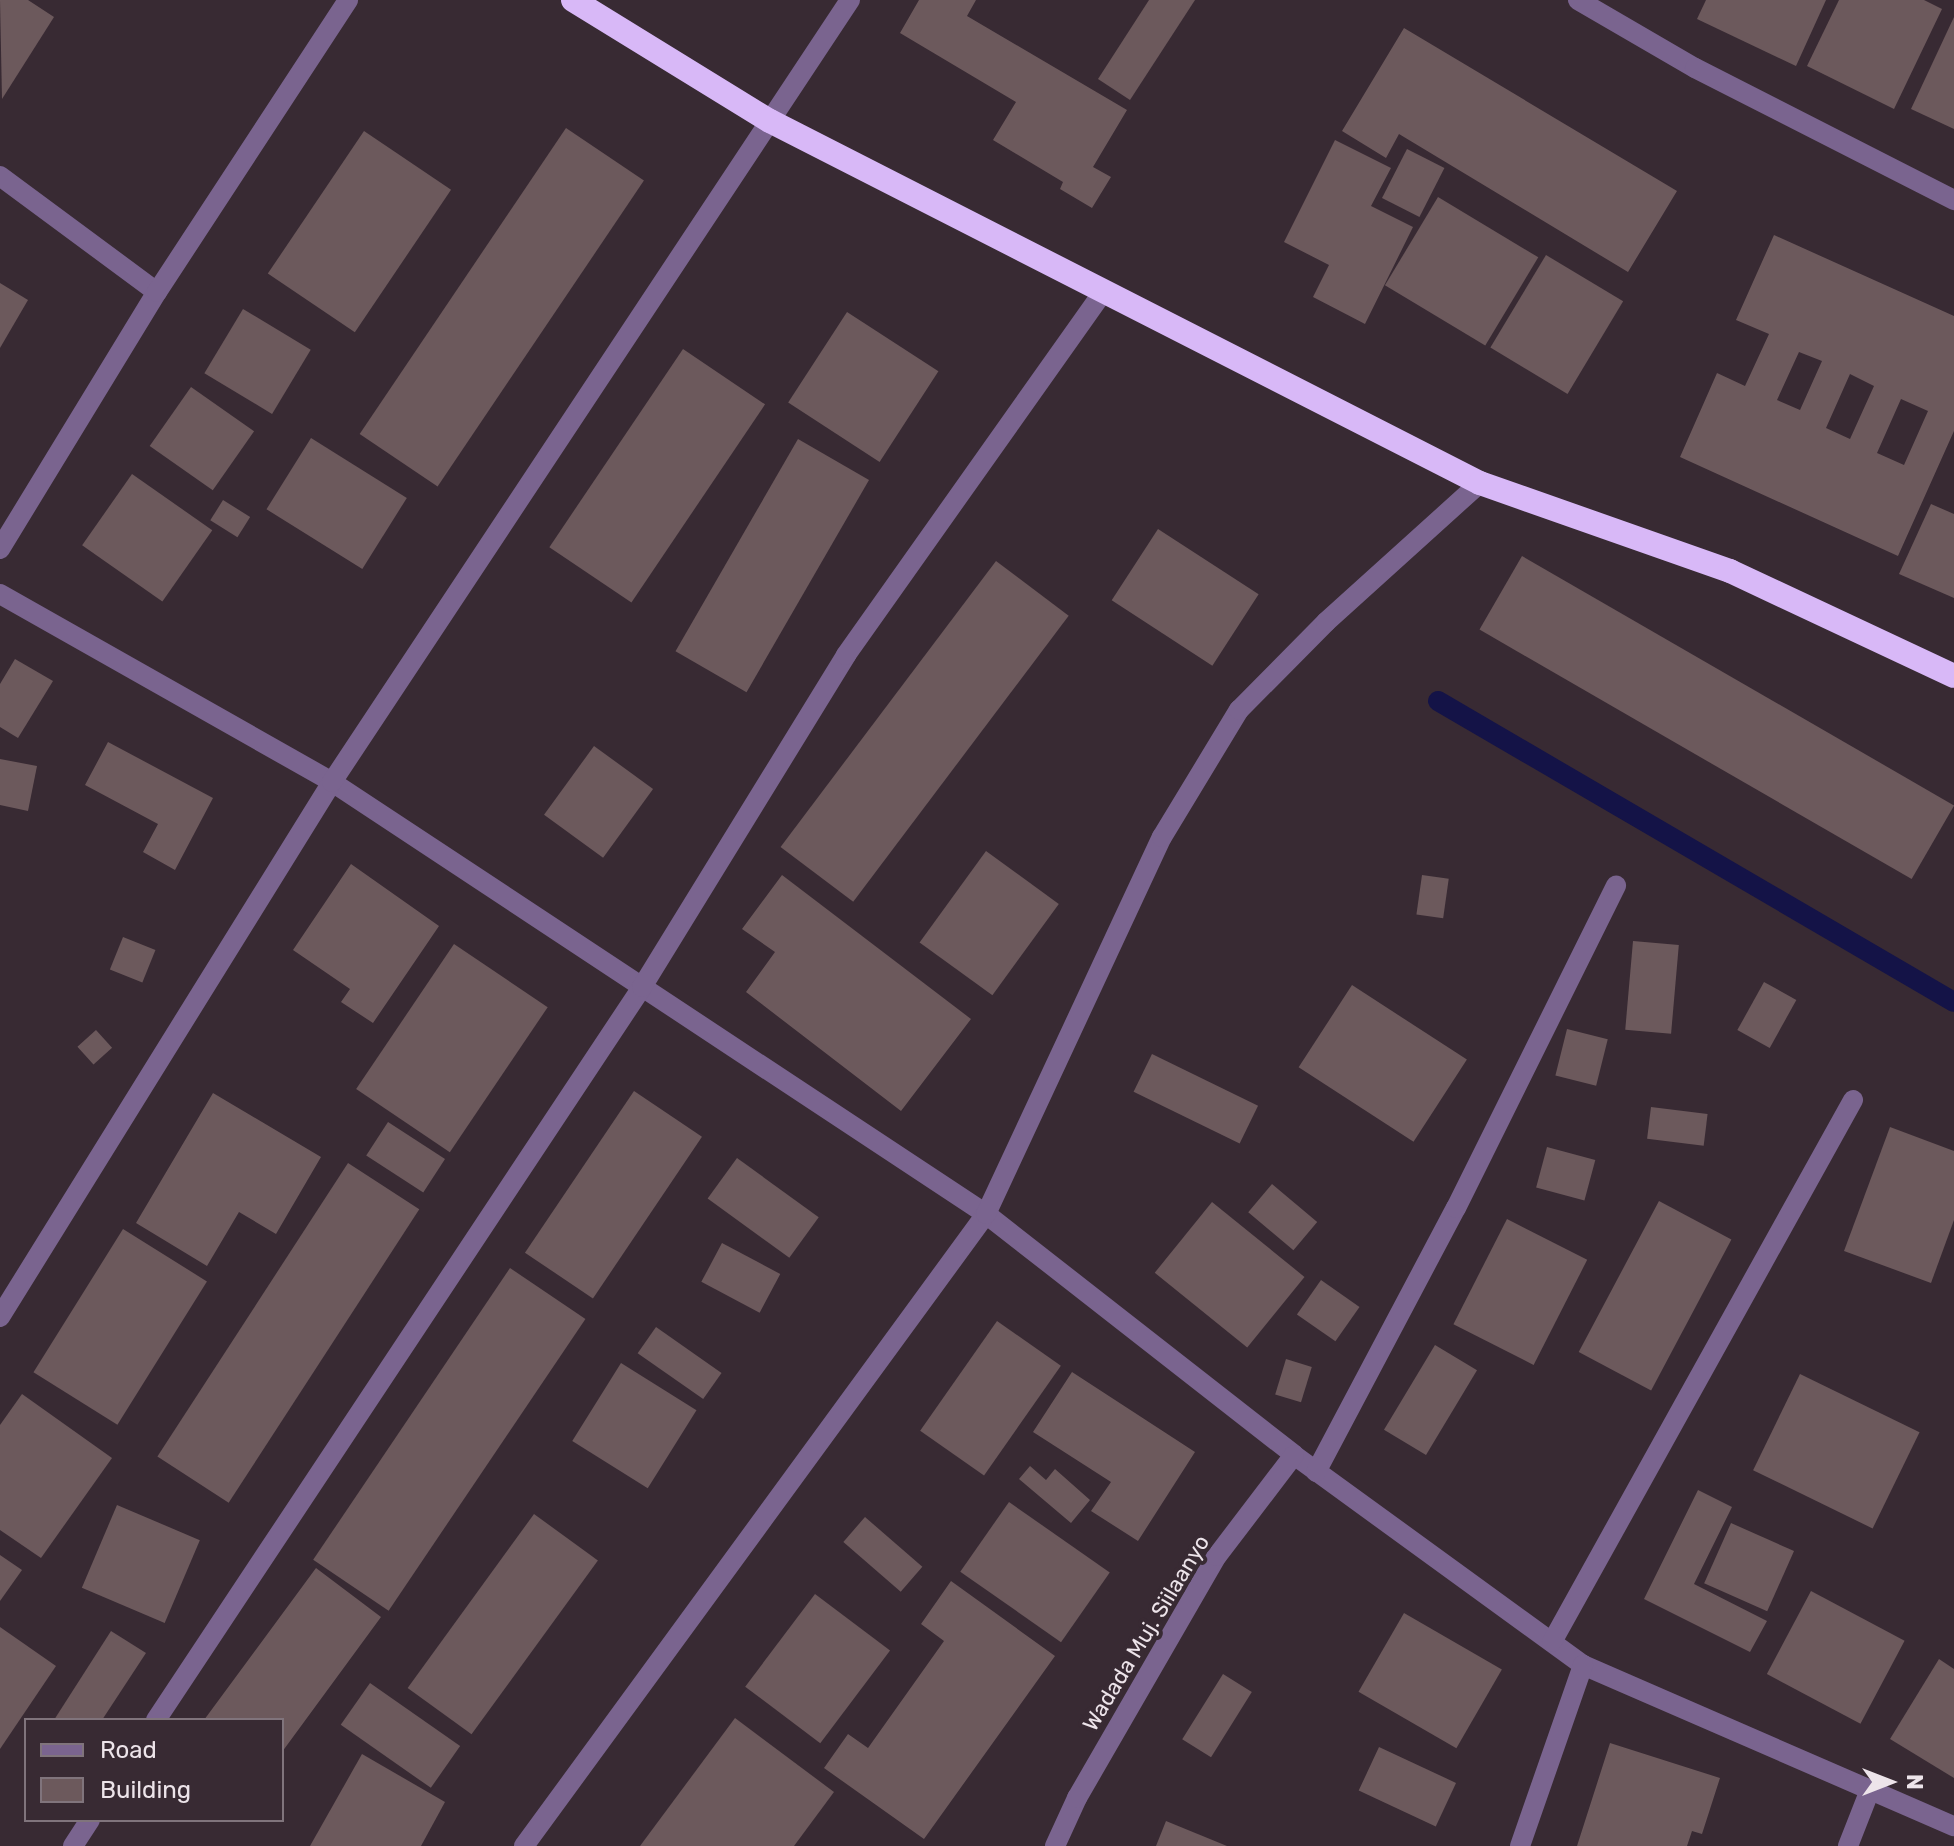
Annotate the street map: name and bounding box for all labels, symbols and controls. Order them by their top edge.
street label: Wadada Muj. Siilaanyo [1077,1530,1215,1736]
legend [24,1718,284,1822]
text: Road [100,1736,157,1764]
north arrow [1850,1742,1930,1822]
text: N [1901,1774,1928,1790]
text: Building [100,1776,191,1804]

